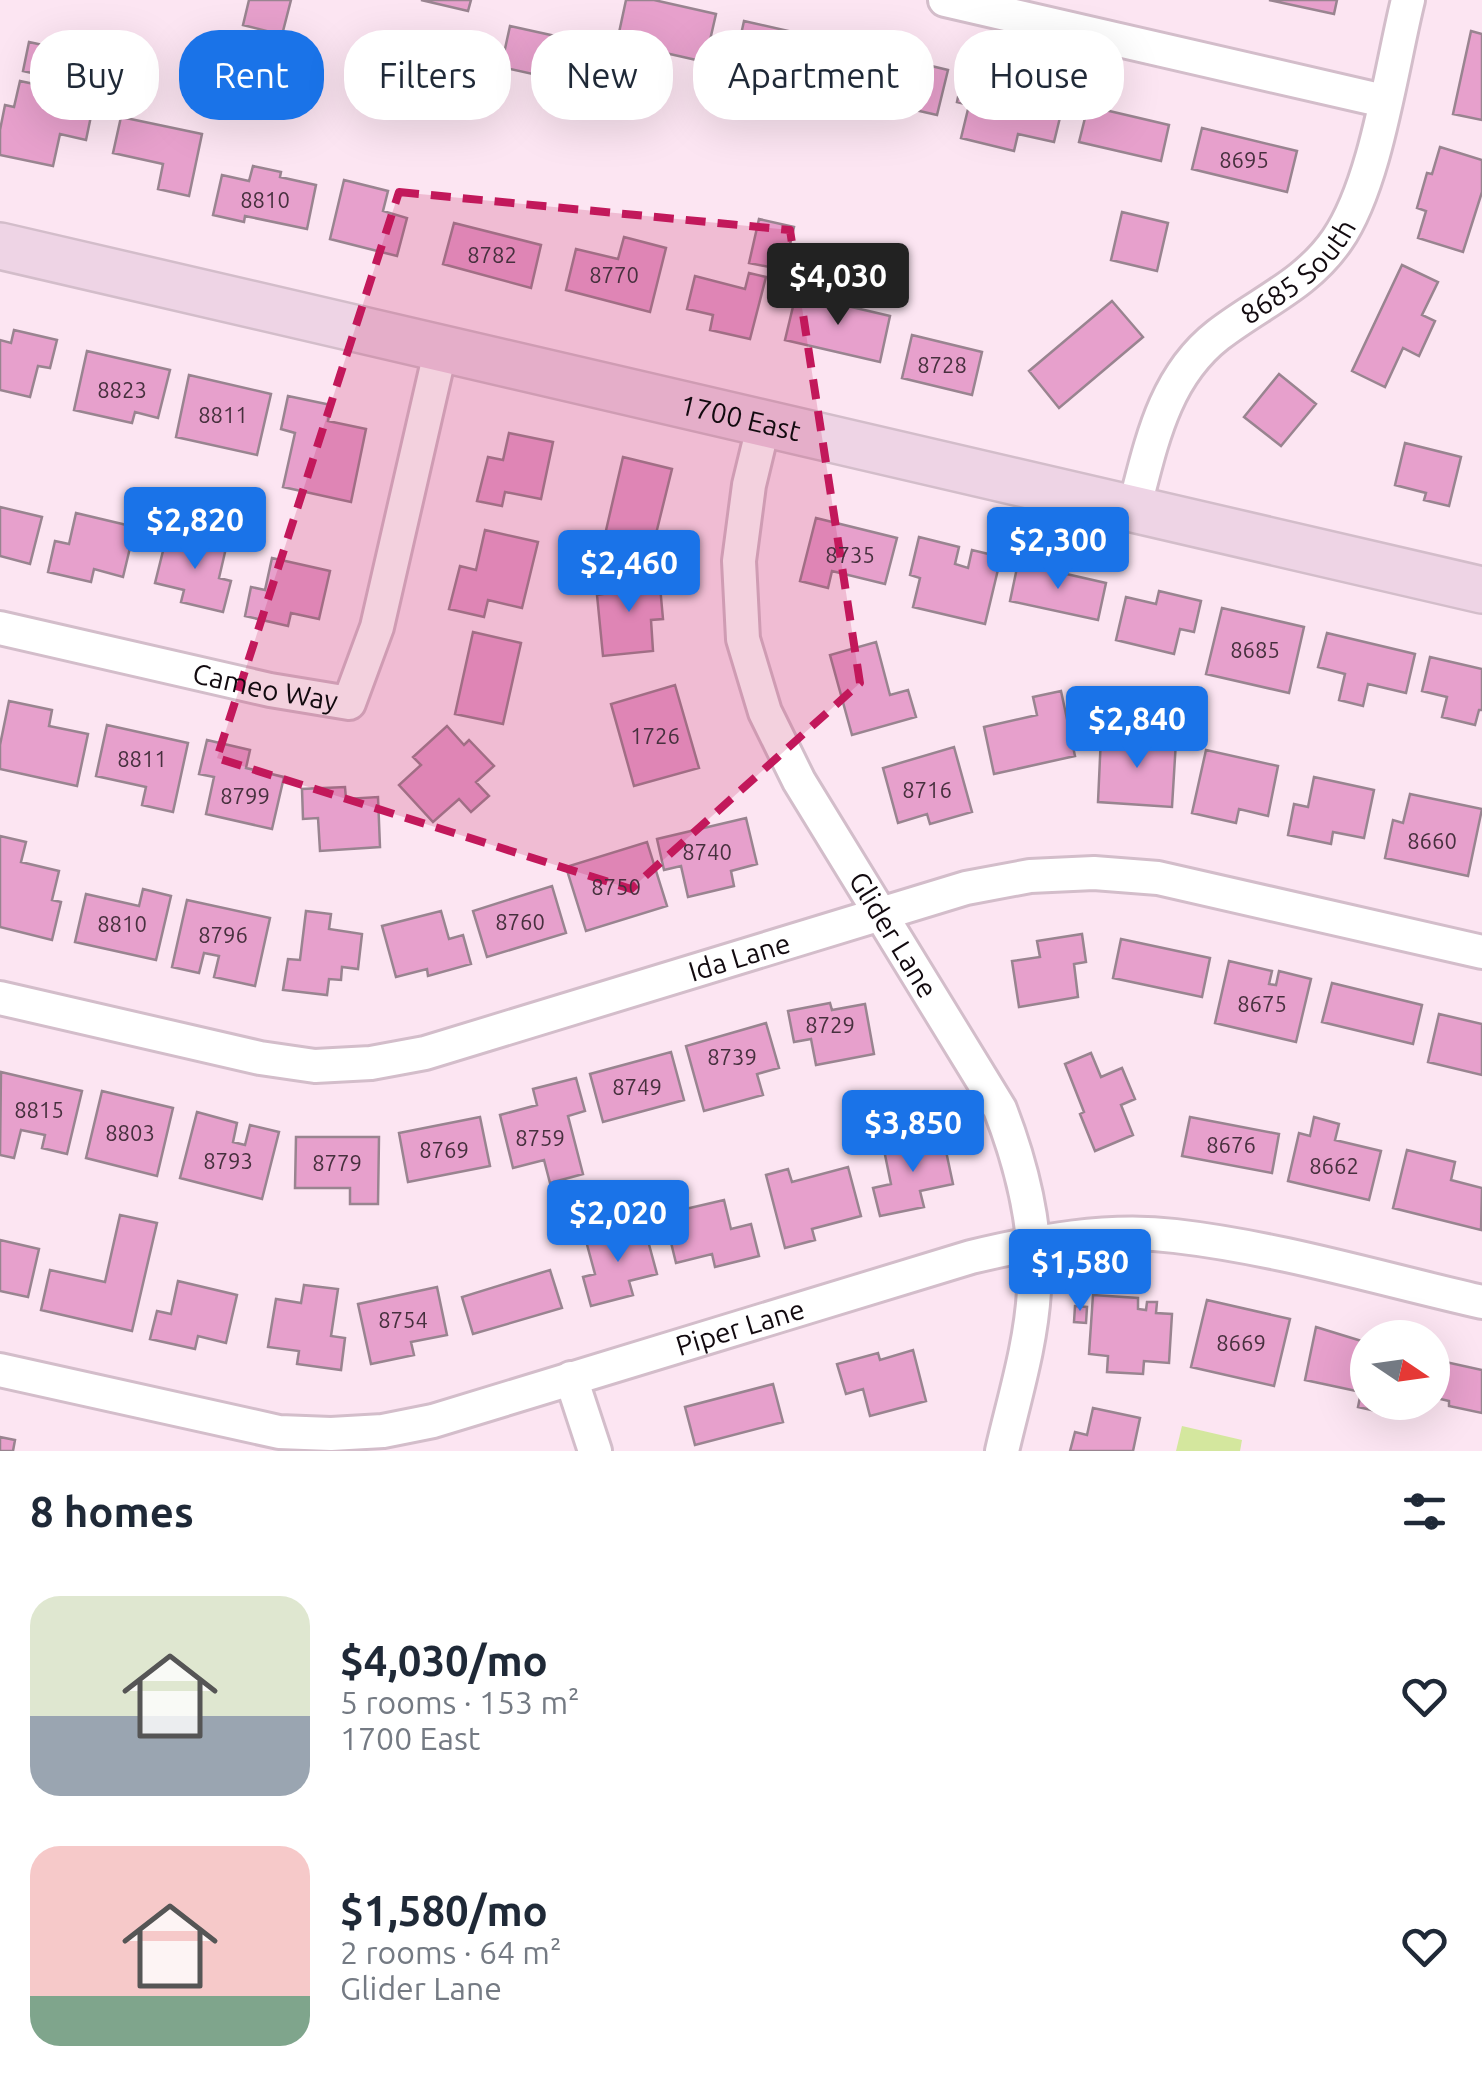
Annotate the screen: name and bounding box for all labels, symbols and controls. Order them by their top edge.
chip: Buy [30,30,159,120]
chip: Rent [179,30,324,120]
chip: Filters [344,30,511,120]
chip: New [531,30,673,120]
chip: Apartment [693,30,934,120]
chip: House [954,30,1124,120]
house number: 8695 [1219,147,1269,172]
house number: 8810 [240,187,290,212]
street label: 8685 South [1235,214,1361,330]
house number: 8782 [467,242,517,267]
pin: $4,030 [757,243,919,328]
text: $4,030 [789,257,887,293]
house number: 8770 [589,262,639,287]
house number: 8728 [917,352,967,377]
house number: 8823 [97,377,147,402]
street label: 1700 East [677,388,804,446]
house number: 8811 [198,402,248,427]
pin: $2,820 [114,487,276,572]
text: $2,820 [146,501,244,537]
pin: $2,300 [977,507,1139,592]
text: $2,300 [1009,521,1107,557]
pin: $2,460 [548,530,710,615]
house number: 8735 [825,542,875,567]
text: $2,460 [580,544,678,580]
house number: 8685 [1230,637,1280,662]
street label: Cameo Way [190,657,340,716]
pin: $2,840 [1056,686,1218,771]
text: $2,840 [1088,700,1186,736]
house number: 1726 [630,723,680,748]
house number: 8811 [117,746,167,771]
house number: 8716 [902,777,952,802]
house number: 8799 [220,783,270,808]
house number: 8660 [1407,828,1457,853]
house number: 8740 [682,839,732,864]
street label: Glider Lane [843,866,944,1003]
house number: 8750 [591,874,641,899]
house number: 8760 [495,909,545,934]
house number: 8810 [97,911,147,936]
house number: 8796 [198,922,248,947]
street label: Ida Lane [685,927,794,987]
house number: 8675 [1237,991,1287,1016]
house number: 8729 [805,1012,855,1037]
house number: 8739 [707,1044,757,1069]
house number: 8749 [612,1074,662,1099]
pin: $3,850 [832,1090,994,1175]
house number: 8815 [14,1097,64,1122]
text: $3,850 [864,1104,962,1140]
house number: 8803 [105,1120,155,1145]
house number: 8759 [515,1125,565,1150]
house number: 8676 [1206,1132,1256,1157]
house number: 8769 [419,1137,469,1162]
house number: 8793 [203,1148,253,1173]
house number: 8779 [312,1150,362,1175]
house number: 8662 [1309,1153,1359,1178]
pin: $2,020 [537,1180,699,1265]
text: $2,020 [569,1194,667,1230]
pin: $1,580 [999,1229,1161,1314]
text: $1,580 [1031,1243,1129,1279]
street label: Piper Lane [672,1293,808,1361]
house number: 8754 [378,1307,428,1332]
north arrow [1350,1320,1450,1420]
map controls [1350,1320,1450,1420]
house number: 8669 [1216,1330,1266,1355]
icon: filters [1397,1484,1452,1539]
text: 8 homes [30,1488,194,1535]
icon: home [110,1636,230,1756]
text: $4,030/mo [340,1637,548,1684]
icon: heart [1397,1669,1452,1724]
text: 5 rooms · 153 m² [340,1684,580,1720]
text: 1700 East [340,1720,480,1756]
icon: home [110,1886,230,2006]
text: $1,580/mo [340,1887,548,1934]
icon: heart [1397,1919,1452,1974]
text: 2 rooms · 64 m² [340,1934,561,1970]
text: Glider Lane [340,1970,502,2006]

